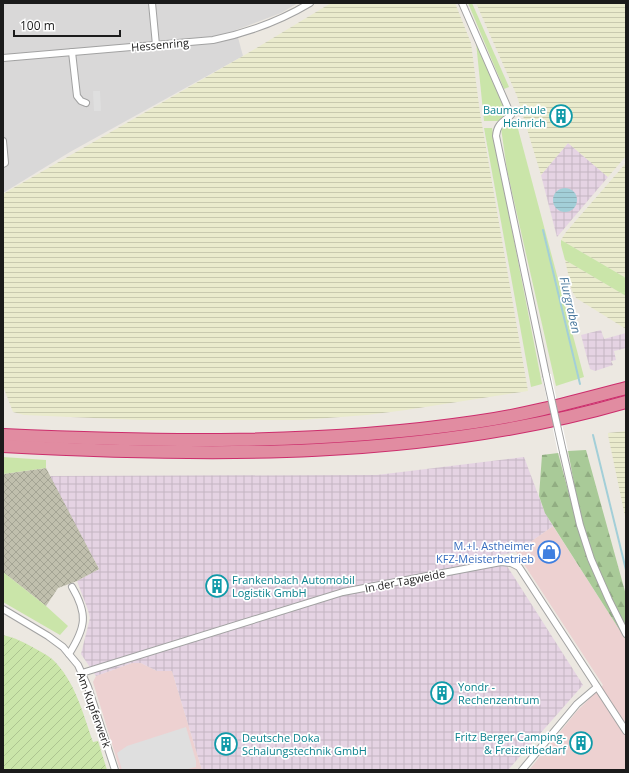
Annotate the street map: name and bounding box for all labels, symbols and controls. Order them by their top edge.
scale bar [14,12,120,38]
text: 100 m [20,17,55,34]
street label: Hessenring [131,35,189,54]
place label: Baumschule Heinrich [483,102,546,130]
building icon: Baumschule Heinrich [548,103,574,129]
water label: Flurgraben [556,275,585,335]
place label: M.+I. Astheimer KFZ-Meisterbetrieb [436,538,534,566]
shop icon: M.+I. Astheimer KFZ-Meisterbetrieb [536,539,562,565]
street label: In der Tagweide [363,565,446,596]
place label: Frankenbach Automobil Logistik GmbH [232,572,355,600]
building icon: Frankenbach Automobil Logistik GmbH [204,573,230,599]
street label: Am Kupferwerk [74,670,115,750]
place label: Yondr - Rechenzentrum [458,679,539,707]
building icon: Yondr - Rechenzentrum [429,680,455,706]
place label: Fritz Berger Camping- & Freizeitbedarf [455,729,567,757]
place label: Deutsche Doka Schalungstechnik GmbH [242,730,367,758]
building icon: Fritz Berger Camping- & Freizeitbedarf [568,730,594,756]
building icon: Deutsche Doka Schalungstechnik GmbH [213,731,239,757]

